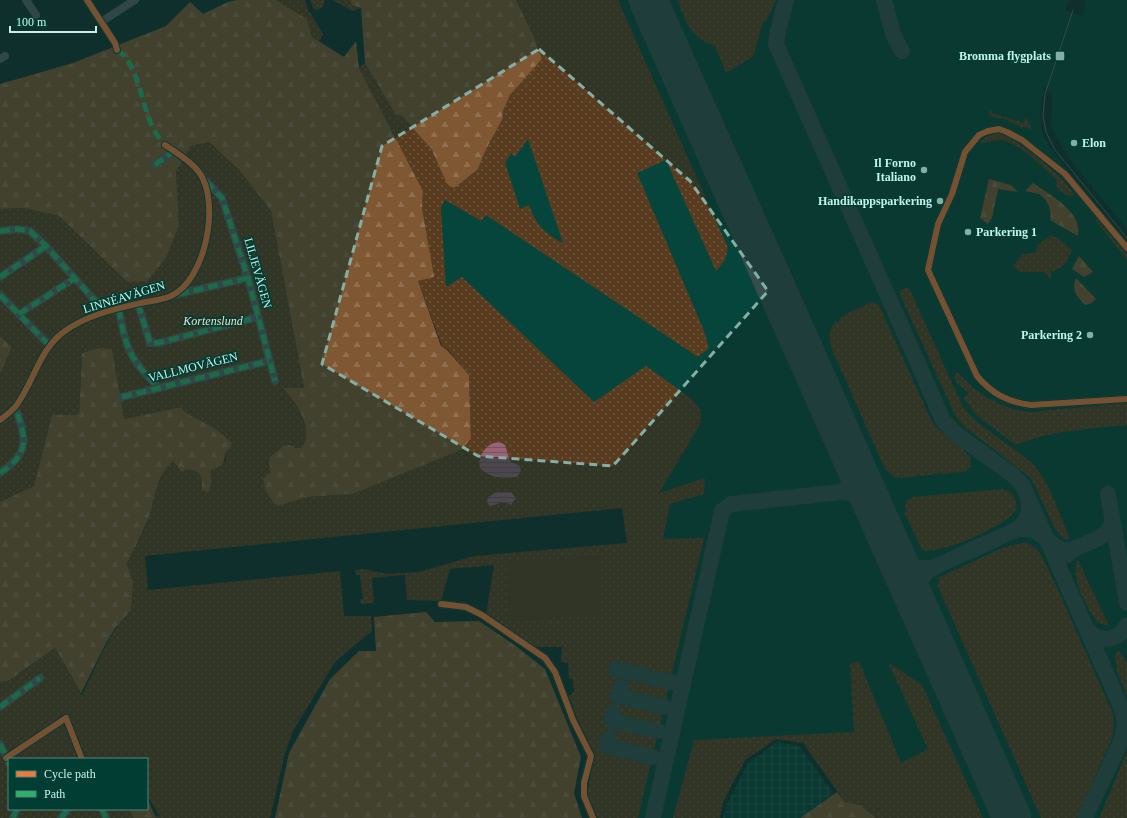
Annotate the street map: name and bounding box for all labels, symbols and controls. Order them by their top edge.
scale bar [10,8,96,34]
text: 100 m [16,15,47,29]
place label: Bromma flygplats [959,49,1051,63]
marker: Bromma flygplats [1054,50,1066,62]
place label: Elon [1082,136,1106,150]
marker: Elon [1069,138,1079,148]
place label: Il Forno Italiano [874,156,916,184]
marker: Il Forno Italiano [919,165,929,175]
place label: Handikappsparkering [818,194,932,208]
marker: Handikappsparkering [935,196,945,206]
place label: Parkering 1 [976,225,1037,239]
marker: Parkering 1 [963,227,973,237]
street label: LILJEVÄGEN [241,236,275,310]
street label: LINNÉAVÄGEN [81,278,167,316]
park label: Kortenslund [182,314,244,328]
place label: Parkering 2 [1021,328,1082,342]
marker: Parkering 2 [1085,330,1095,340]
street label: VALLMOVÄGEN [147,349,240,385]
legend [8,758,148,810]
text: Cycle path [44,767,96,781]
text: Path [44,787,65,801]

